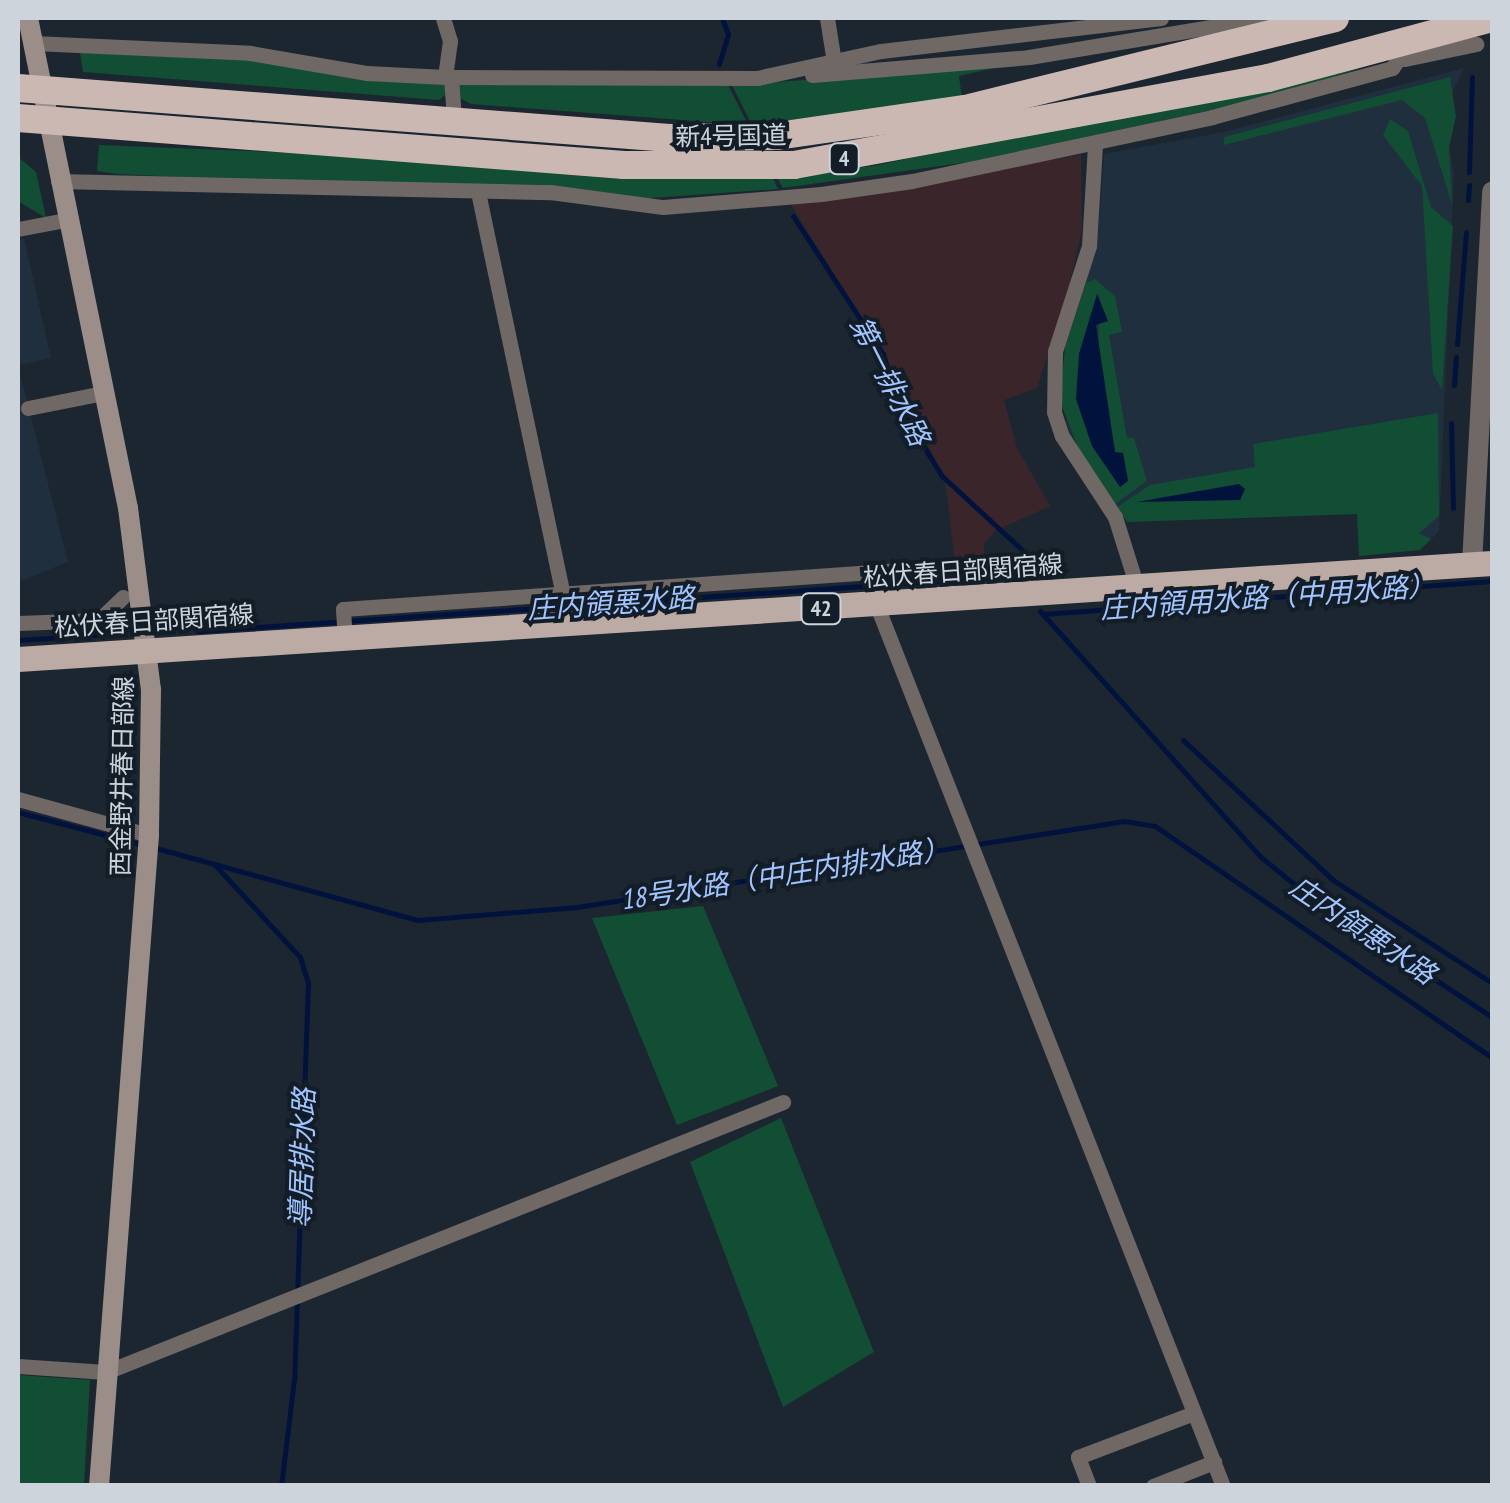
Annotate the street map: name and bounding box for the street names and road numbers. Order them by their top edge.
street label: 新4号国道 [675,120,787,152]
road number: 4 [826,142,862,176]
street label: 松伏春日部関宿線 [862,549,1064,593]
road number: 42 [798,592,844,626]
street label: 松伏春日部関宿線 [53,599,255,643]
street label: 西金野井春日部線 [105,676,139,876]

